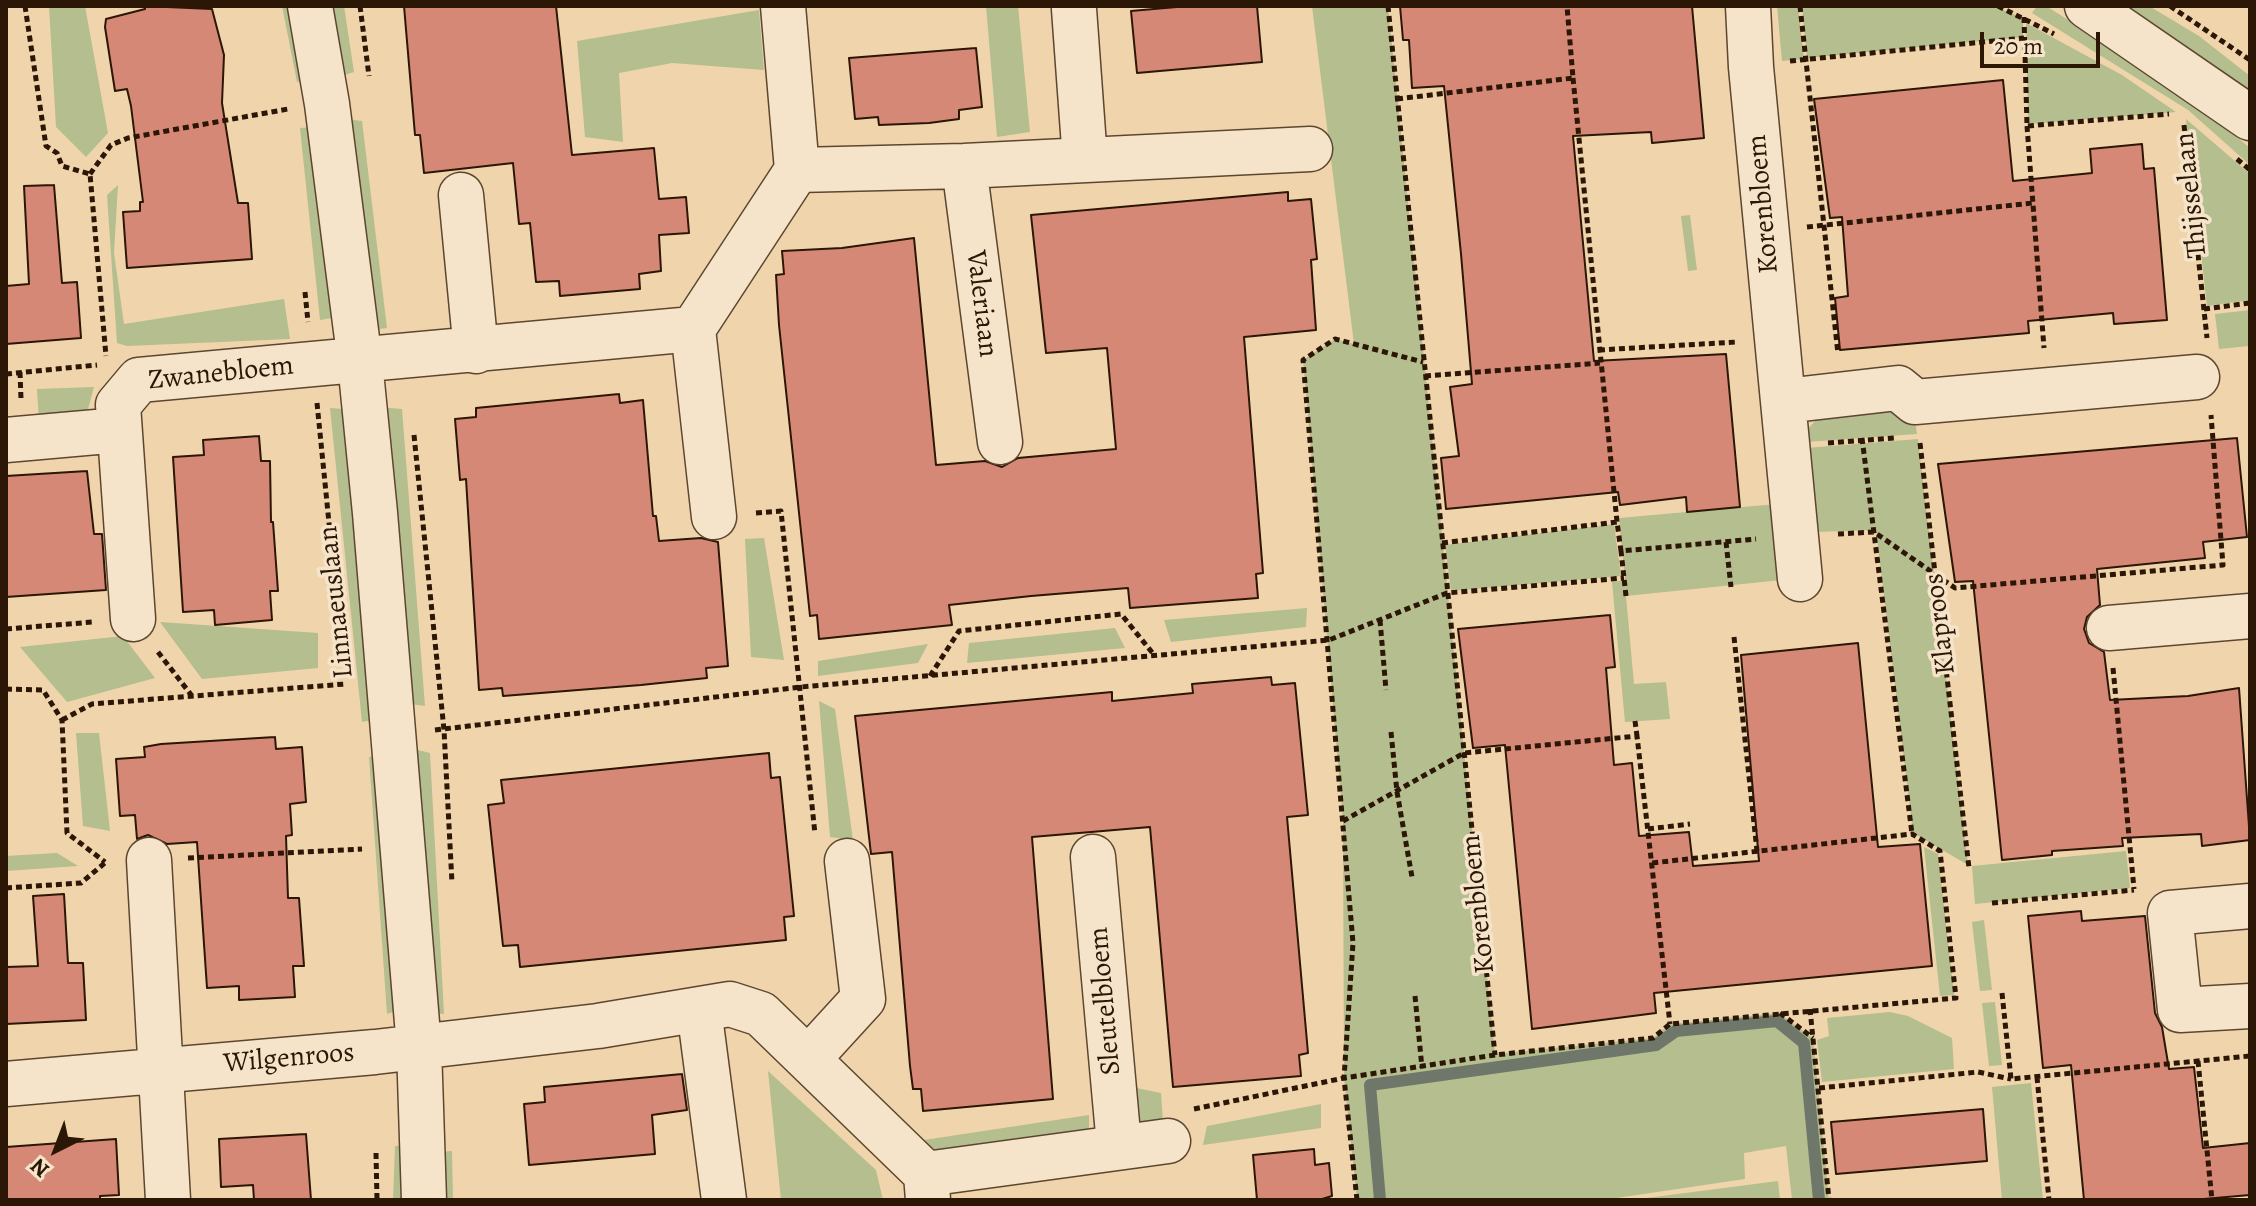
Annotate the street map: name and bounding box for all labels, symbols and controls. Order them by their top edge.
scale bar [1984,16,2104,66]
text: 20 m [1994,30,2043,62]
street label: Thijsselaan [2169,131,2215,259]
street label: Korenbloem [1741,133,1787,275]
street label: Valeriaan [958,249,1004,359]
street label: Zwanebloem [146,350,296,398]
street label: Linnaeuslaan [312,524,362,680]
street label: Klaproos [1918,571,1964,677]
street label: Korenbloem [1455,833,1503,975]
street label: Sleutelbloem [1083,926,1129,1076]
street label: Wilgenroos [222,1037,356,1081]
north arrow [16,1110,96,1190]
text: N [24,1151,56,1184]

